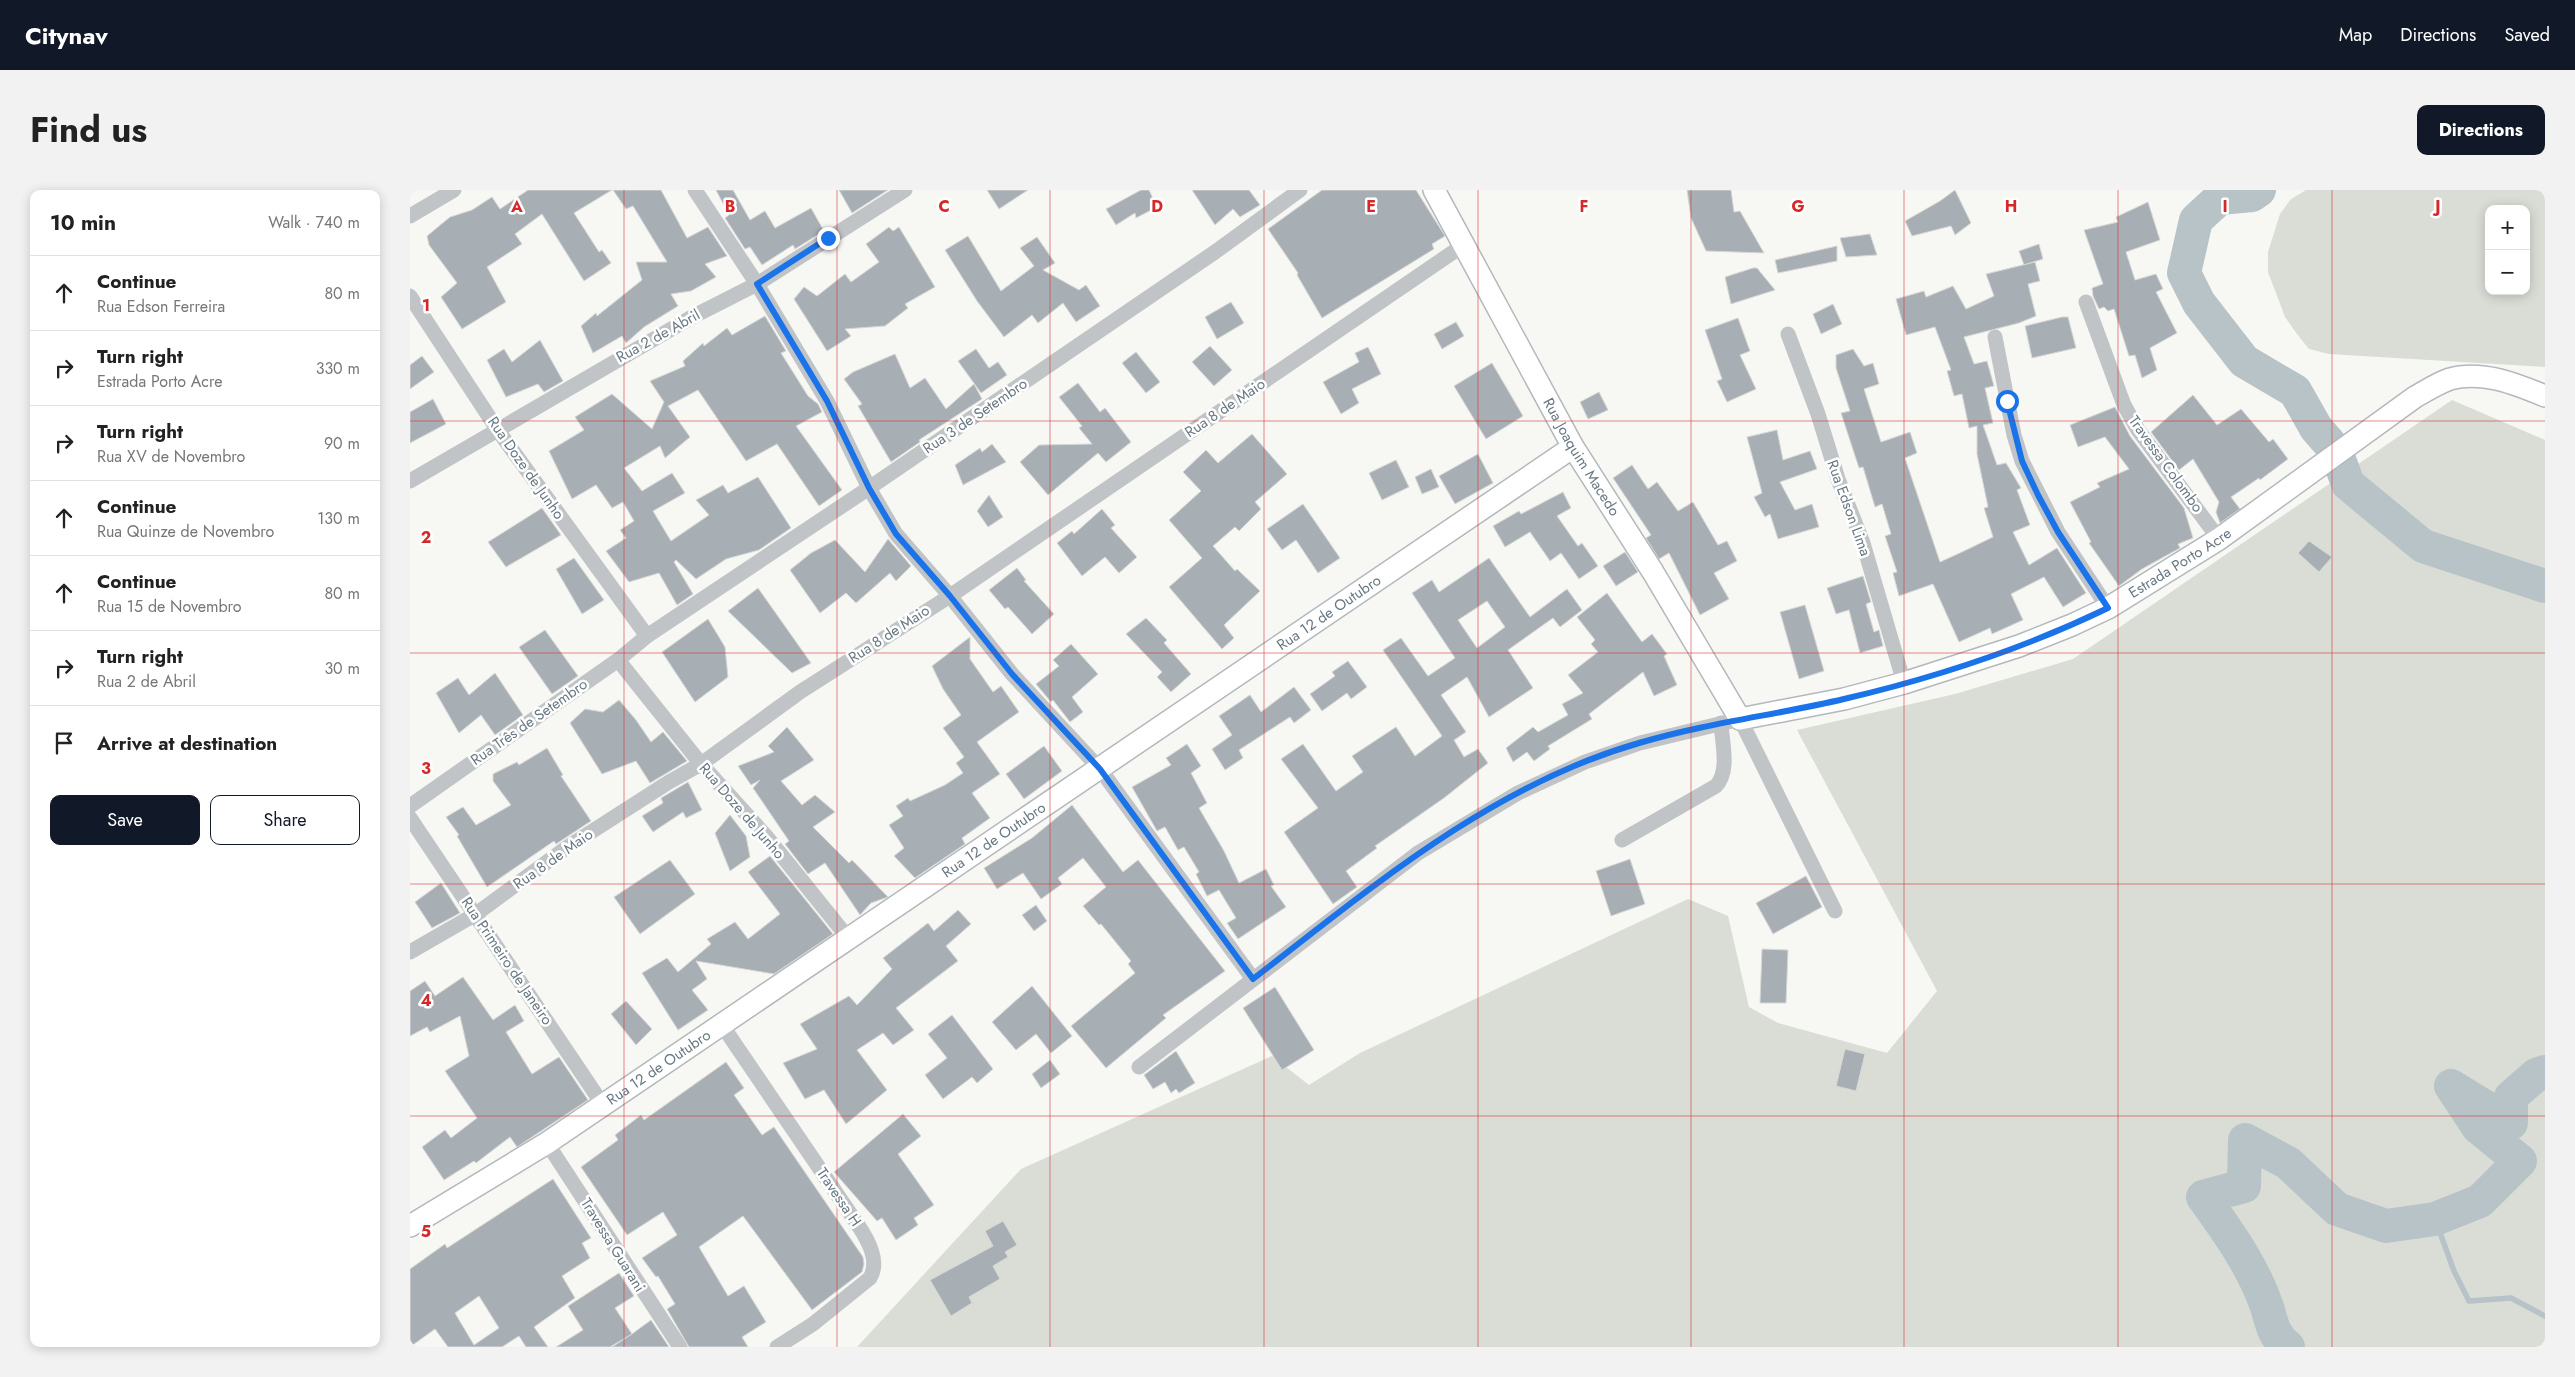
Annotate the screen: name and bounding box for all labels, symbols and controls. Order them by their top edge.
text: Citynav [25,18,108,53]
text: Map [2339,22,2372,48]
text: Directions [2400,22,2476,48]
text: Saved [2504,22,2550,48]
text: Find us [30,105,147,155]
button: Directions [2417,105,2545,155]
text: A [510,195,523,218]
text: B [725,195,735,218]
text: C [938,195,950,218]
text: D [1151,195,1163,218]
text: E [1366,195,1376,218]
text: F [1580,195,1588,218]
text: G [1791,195,1805,218]
text: H [2005,195,2017,218]
text: I [2222,195,2228,218]
text: J [2432,195,2441,218]
map controls [2485,205,2530,295]
button: + [2485,205,2530,250]
text: 10 min [50,208,116,238]
text: Walk · 740 m [268,211,360,234]
route end [817,227,840,250]
button: − [2485,250,2530,295]
text: Continue [97,268,176,295]
icon: ahead [50,279,78,307]
text: 80 m [324,282,360,305]
text: 1 [422,294,430,317]
text: Rua Edson Ferreira [97,295,225,318]
street label: Rua 2 de Abril [612,304,704,368]
text: Turn right [97,343,183,370]
icon: right [50,354,78,382]
text: 330 m [316,357,360,380]
text: Estrada Porto Acre [97,370,222,393]
street label: Rua 3 de Setembro [918,373,1032,459]
street label: Rua 8 de Maio [1180,373,1270,443]
route start [1996,390,2019,413]
street label: Rua Joaquim Macedo [1537,394,1625,520]
street label: Travessa Colombo [2123,411,2209,517]
street label: Rua Doze de Junho [482,412,570,524]
text: Turn right [97,418,183,445]
icon: right [50,429,78,457]
text: 90 m [324,432,360,455]
text: Rua XV de Novembro [97,445,245,468]
street label: Rua Edson Lima [1821,457,1877,559]
text: Continue [97,493,176,520]
icon: ahead [50,504,78,532]
text: 130 m [317,507,360,530]
text: Rua Quinze de Novembro [97,520,274,543]
street label: Estrada Porto Acre [2124,522,2236,604]
text: 2 [421,526,431,549]
text: Continue [97,568,176,595]
street label: Rua 12 de Outubro [1272,569,1385,656]
icon: ahead [50,579,78,607]
text: 80 m [324,582,360,605]
text: Rua 15 de Novembro [97,595,242,618]
street label: Rua 8 de Maio [844,599,934,669]
text: Turn right [97,643,183,670]
icon: right [50,654,78,682]
text: 30 m [324,657,360,680]
text: Rua 2 de Abril [97,670,196,693]
street label: Rua Três de Setembro [466,673,592,771]
icon: arrive [50,729,78,757]
text: Arrive at destination [97,730,277,757]
text: 3 [421,757,431,780]
street label: Rua Doze de Junho [694,758,790,864]
button: Save [50,795,200,845]
button: Share [210,795,360,845]
street label: Rua 12 de Outubro [937,797,1050,883]
street label: Rua 8 de Maio [509,823,597,895]
street label: Rua Primeiro de Janeiro [456,893,558,1029]
text: 4 [420,989,432,1012]
street label: Rua 12 de Outubro [602,1024,715,1111]
street label: Travessa H [811,1163,867,1231]
street label: Travessa Guarani [575,1194,651,1296]
text: 5 [421,1220,431,1243]

